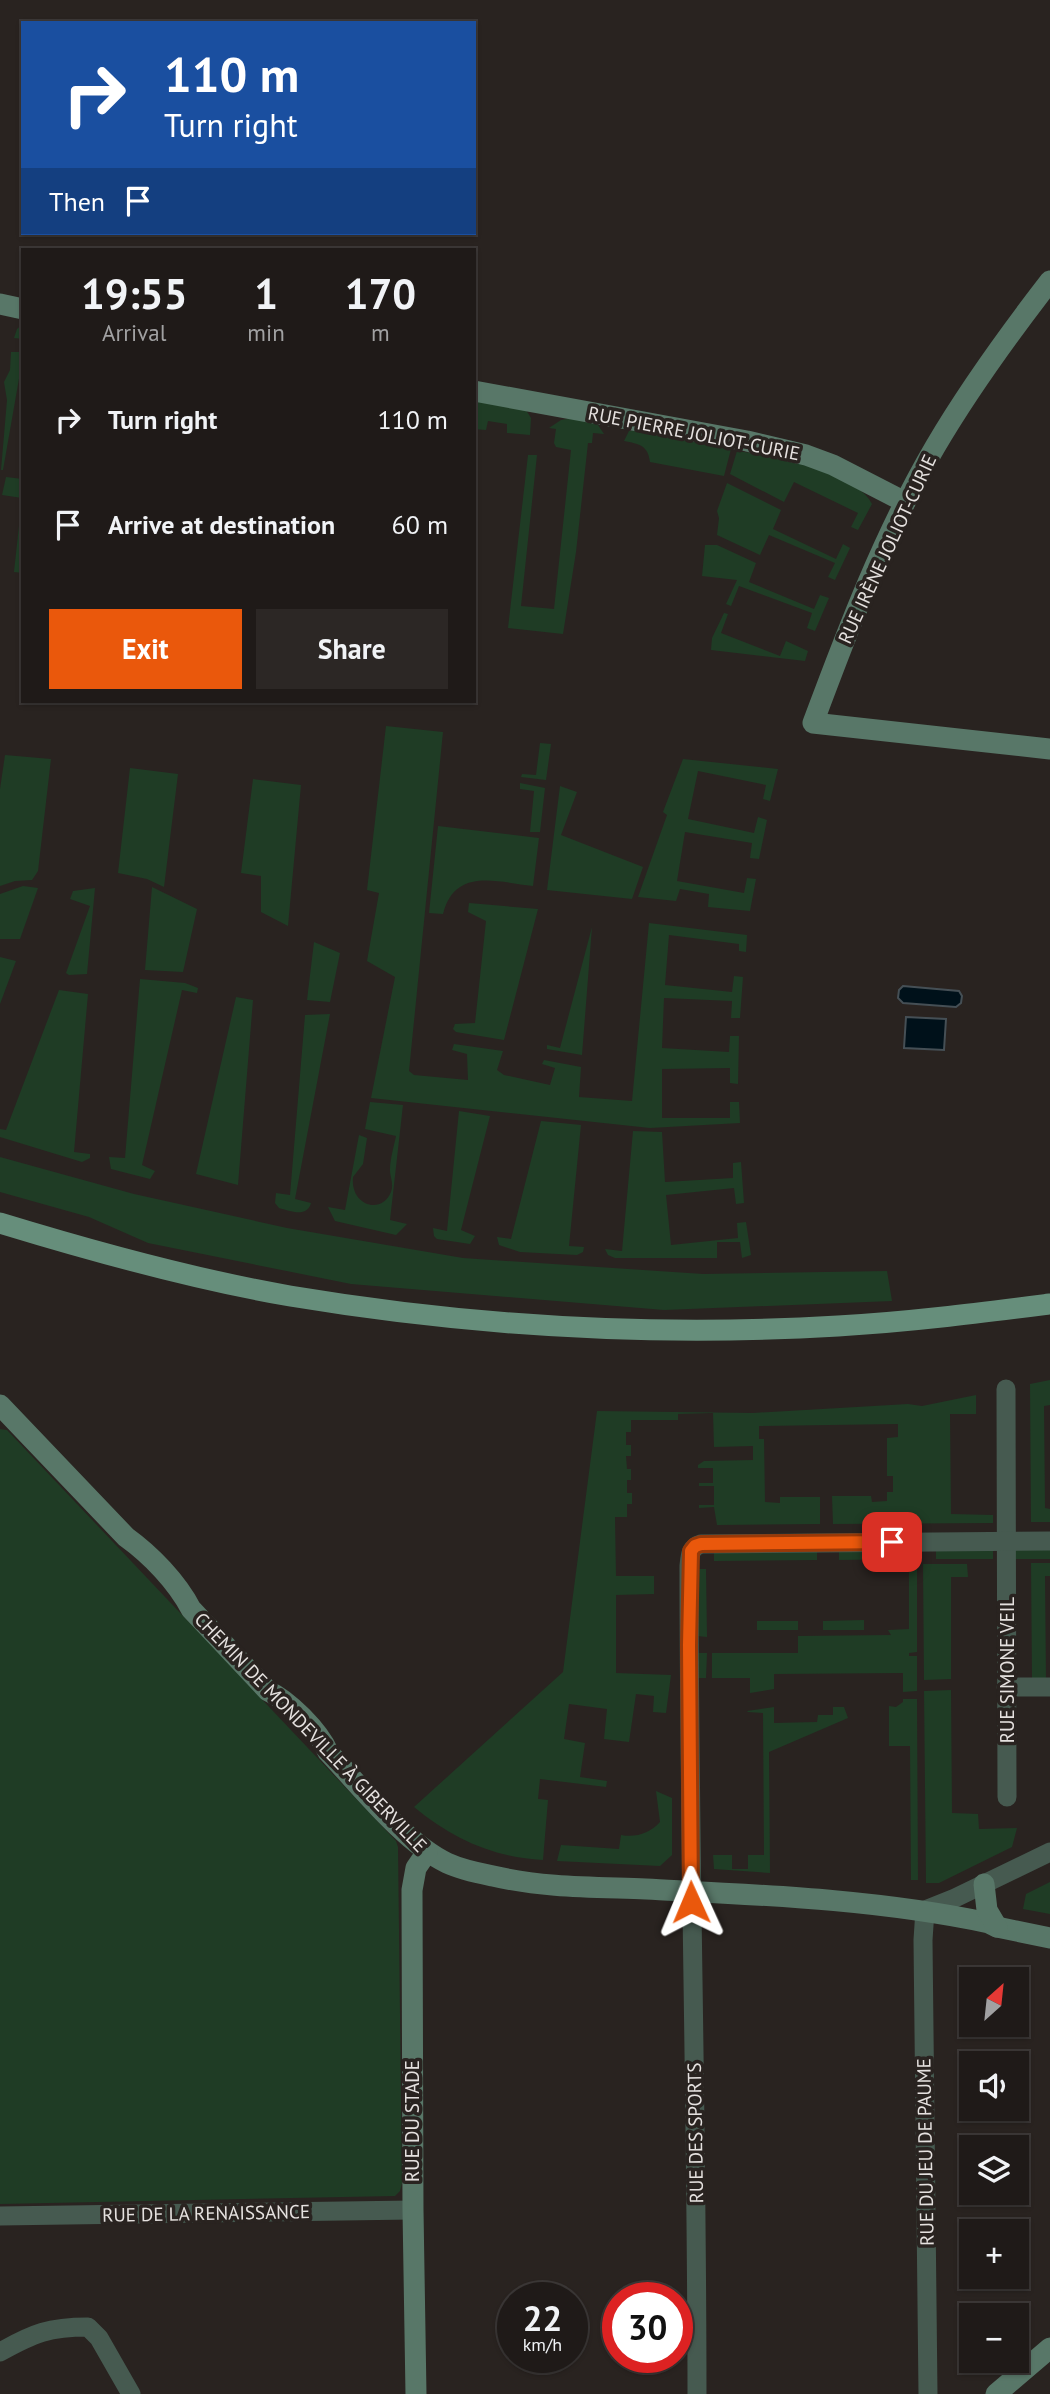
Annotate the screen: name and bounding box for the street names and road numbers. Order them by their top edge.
street label: RUE PIERRE JOLIOT-CURIE [586,401,802,465]
street label: RUE IRÈNE JOLIOT-CURIE [833,451,941,647]
street label: RUE SIMONE VEIL [995,1597,1019,1743]
street label: CHEMIN DE MONDEVILLE À GIBERVILLE [190,1607,432,1857]
street label: RUE DU JEU DE PAUME [911,2058,939,2246]
street label: RUE DU STADE [400,2060,424,2182]
street label: RUE DES SPORTS [682,2062,708,2204]
street label: RUE DE LA RENAISSANCE [102,2199,310,2227]

